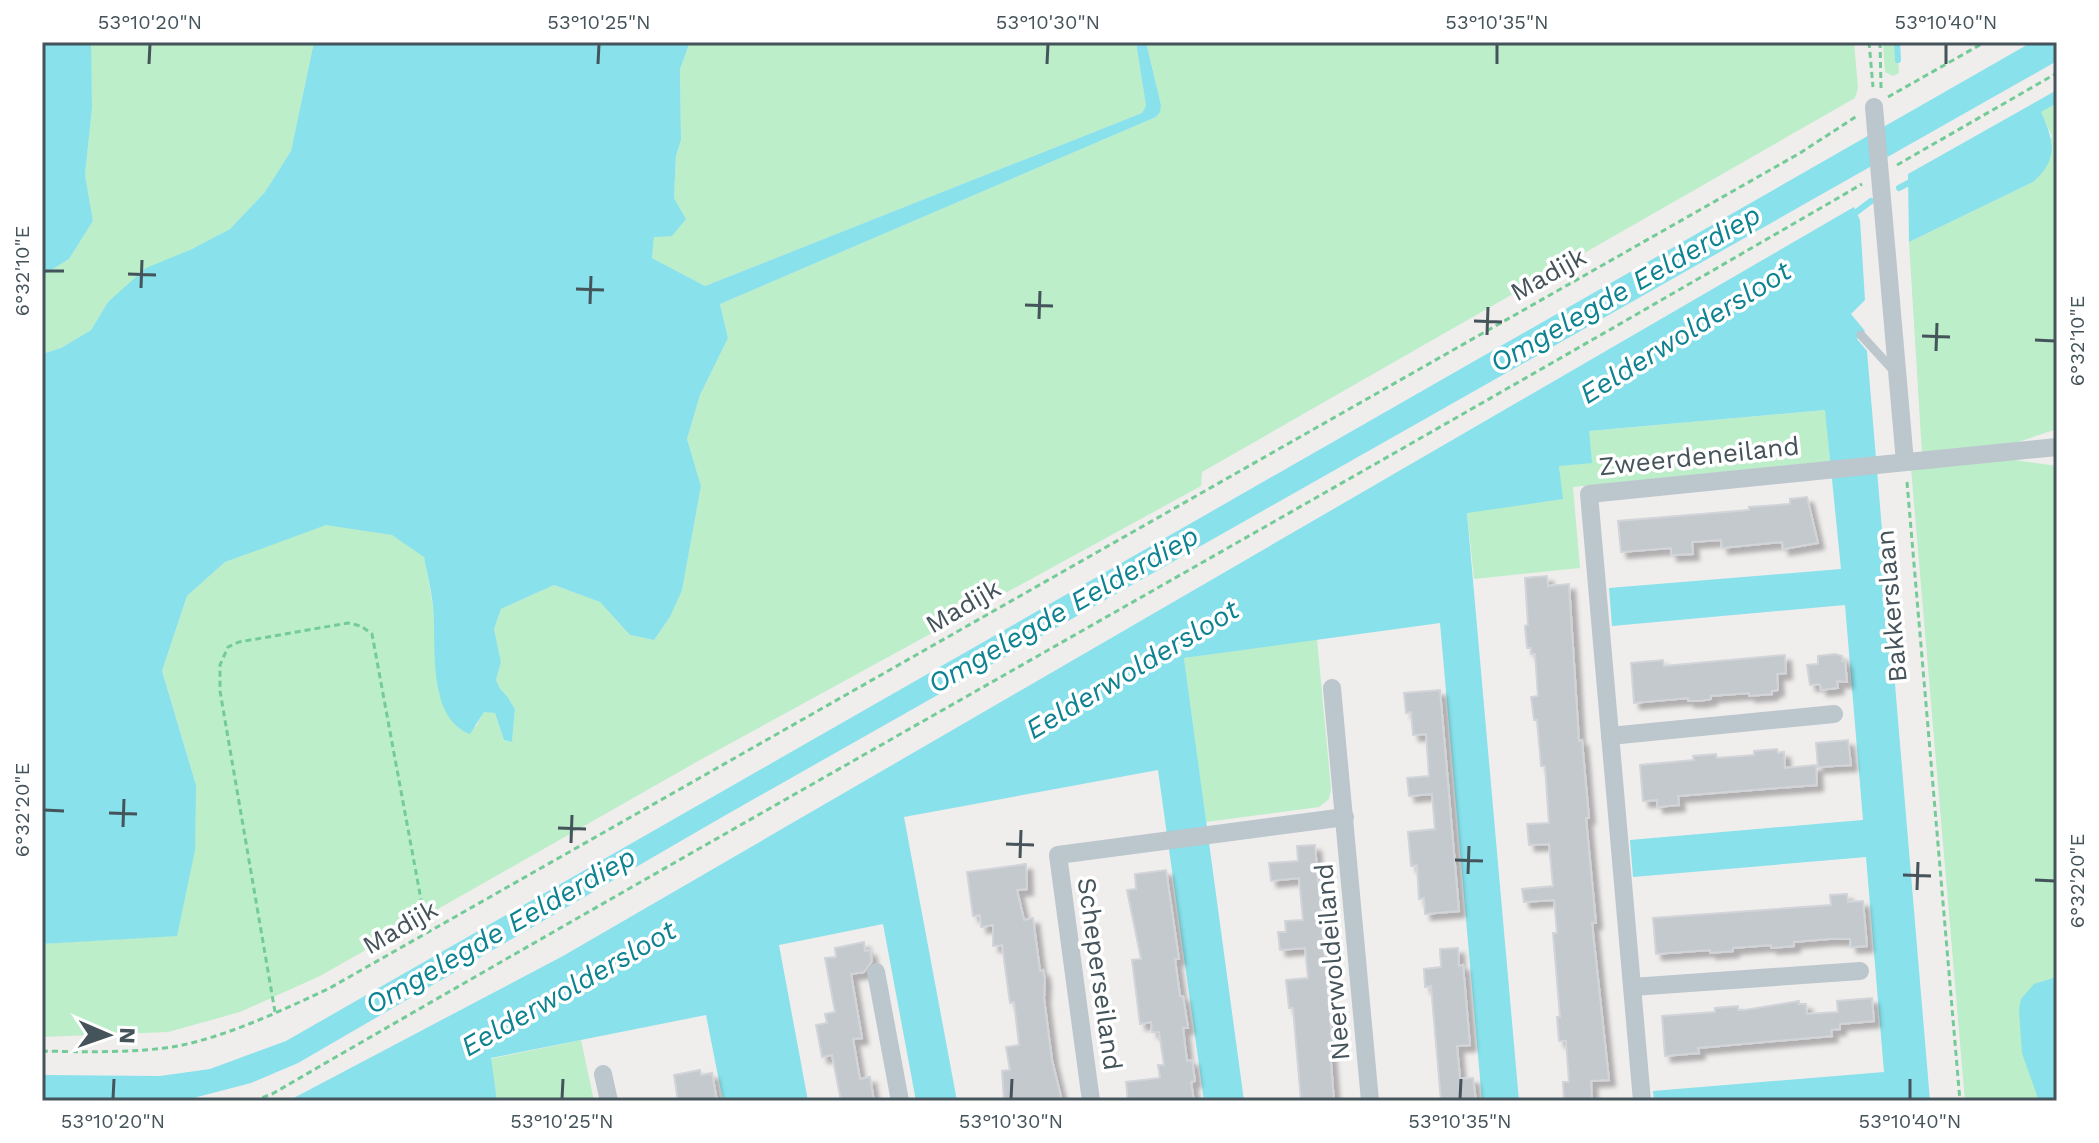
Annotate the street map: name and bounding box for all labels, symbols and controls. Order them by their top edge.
text: 53°10'20"N [98,10,202,34]
text: 53°10'25"N [547,10,651,34]
text: 53°10'30"N [996,10,1100,34]
text: 53°10'35"N [1445,10,1549,34]
text: 53°10'40"N [1895,10,1998,34]
water label: Omgelegde Eelderdiep [1484,197,1766,379]
text: 6°32'10"E [10,226,34,316]
street label: Madijk [1505,241,1591,307]
water label: Eelderwoldersloot [1574,254,1798,411]
text: 6°32'10"E [2065,296,2089,386]
street label: Zweerdeneiland [1597,431,1801,481]
water label: Omgelegde Eelderdiep [922,518,1204,700]
street label: Bakkerslaan [1869,528,1913,684]
street label: Madijk [920,572,1006,639]
water label: Eelderwoldersloot [1020,592,1245,746]
text: 6°32'20"E [10,763,34,857]
text: 6°32'20"E [2065,834,2089,928]
water label: Omgelegde Eelderdiep [359,839,641,1021]
street label: Neerwoldeiland [1308,862,1356,1062]
street label: Scheperseiland [1072,876,1128,1072]
street label: Madijk [357,893,443,960]
water label: Eelderwoldersloot [455,913,682,1063]
north arrow [68,995,148,1075]
text: N [115,1027,140,1044]
text: 53°10'20"N [61,1109,165,1133]
text: 53°10'25"N [510,1109,614,1133]
text: 53°10'30"N [959,1109,1063,1133]
text: 53°10'35"N [1408,1109,1512,1133]
text: 53°10'40"N [1859,1109,1962,1133]

